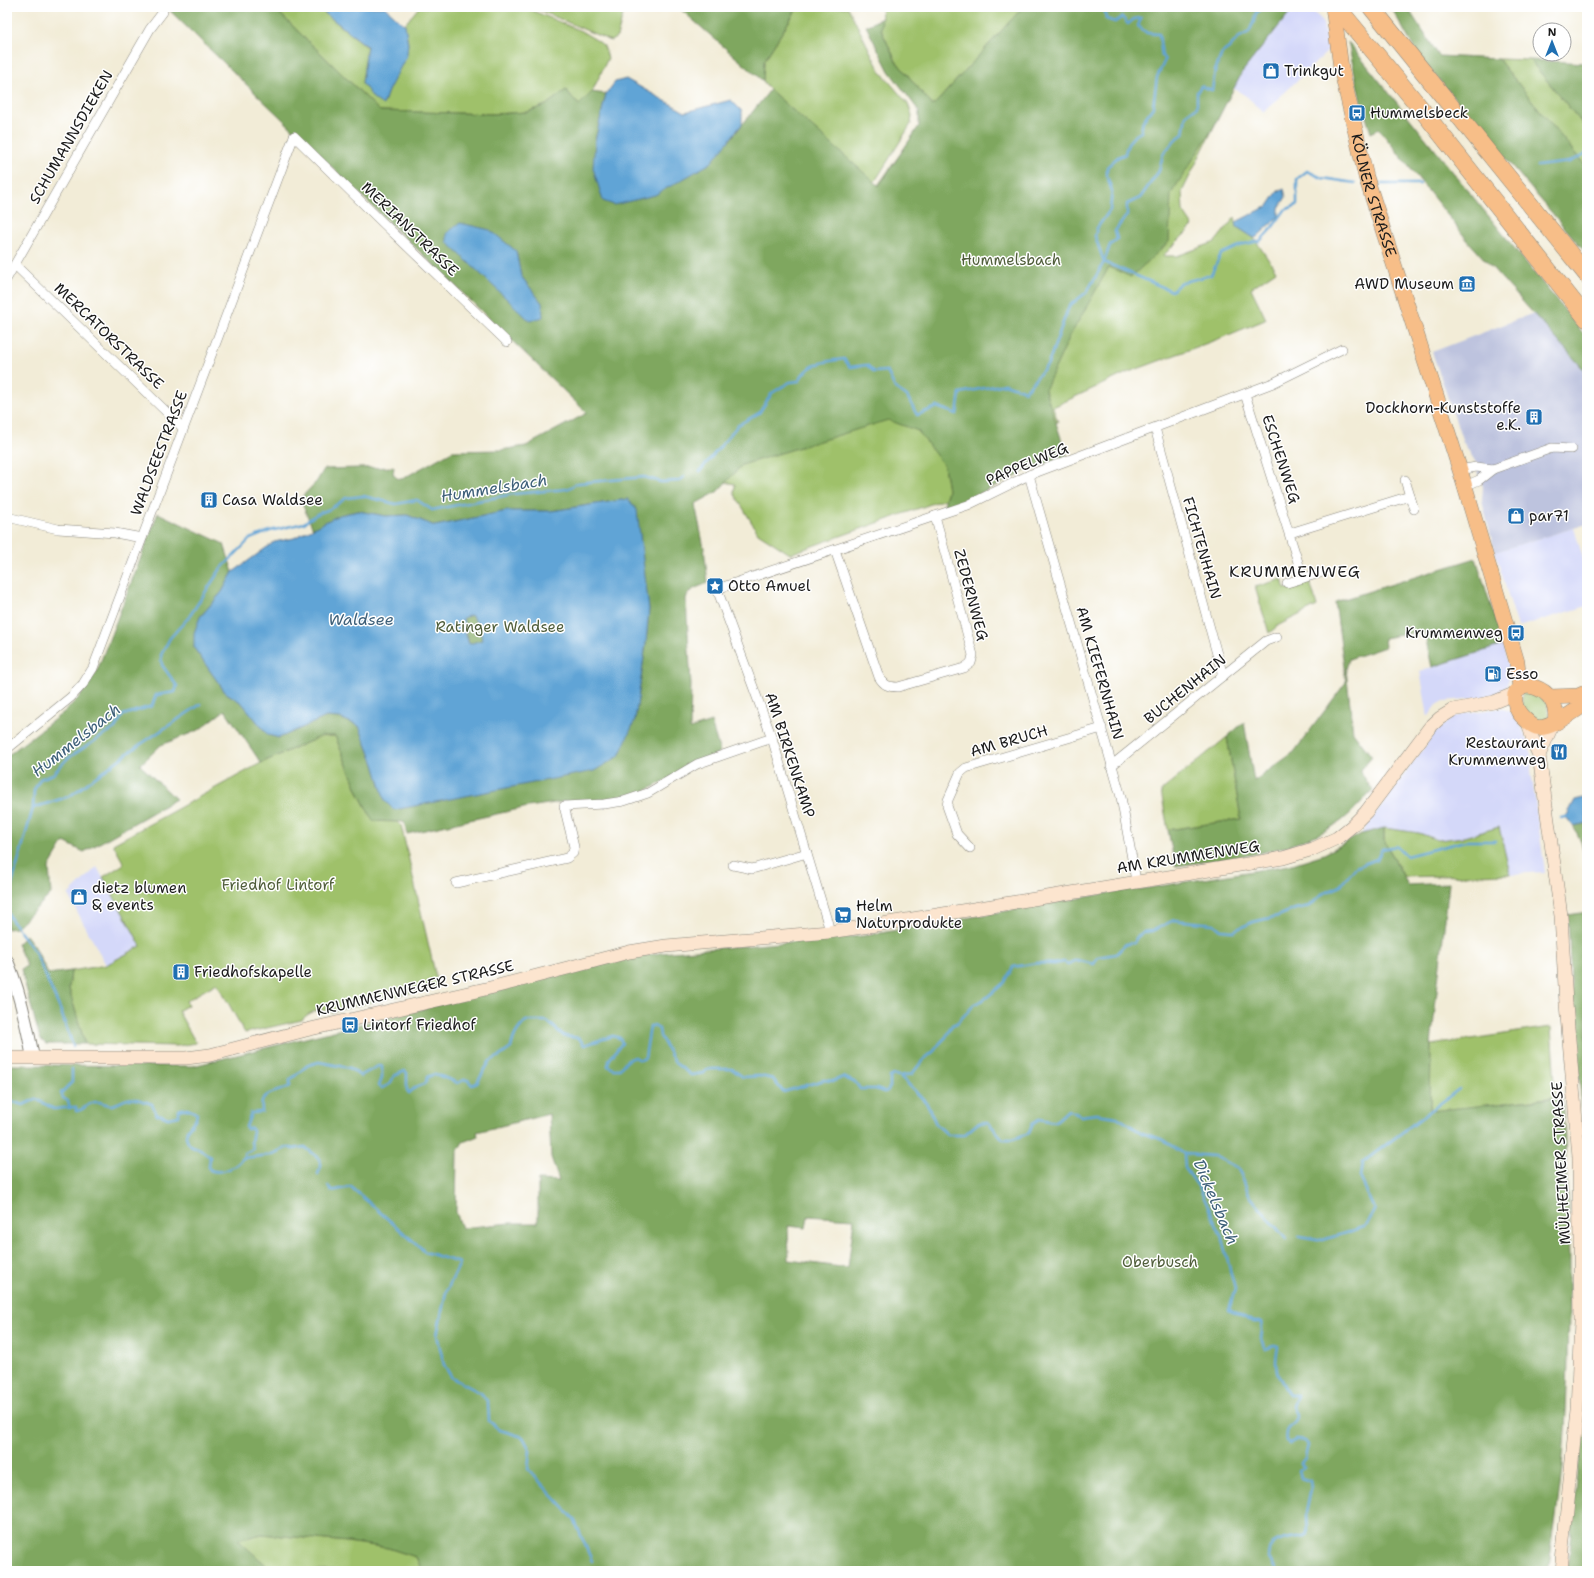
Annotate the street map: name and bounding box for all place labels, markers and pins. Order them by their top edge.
shop icon: Trinkgut [1261,61,1281,81]
place label: Trinkgut [1284,61,1344,81]
bus stop icon: Hummelsbeck [1347,103,1367,123]
place label: Hummelsbeck [1370,103,1468,123]
place label: AWD Museum [1354,274,1454,294]
museum icon: AWD Museum [1457,274,1477,294]
place label: Dockhorn-Kunststoffe e.K. [1366,398,1521,435]
building icon: Dockhorn-Kunststoffe e.K. [1524,407,1544,427]
building icon: Casa Waldsee [199,490,219,510]
place label: Casa Waldsee [222,490,323,510]
shop icon: par71 [1506,506,1526,526]
place label: par71 [1529,506,1569,526]
place icon: Otto Amuel [705,576,725,596]
place label: Otto Amuel [728,576,811,596]
place label: Krummenweg [1405,623,1503,643]
bus stop icon: Krummenweg [1506,623,1526,643]
fuel station icon: Esso [1483,664,1503,684]
place label: Esso [1506,664,1538,684]
place label: Restaurant Krummenweg [1448,733,1546,770]
restaurant icon: Restaurant Krummenweg [1549,742,1569,762]
place label: dietz blumen & events [92,878,186,915]
shop icon: dietz blumen & events [69,887,89,907]
place label: Helm Naturprodukte [856,896,962,933]
supermarket icon: Helm Naturprodukte [833,905,853,925]
building icon: Friedhofskapelle [171,962,191,982]
place label: Friedhofskapelle [194,962,312,982]
bus stop icon: Lintorf Friedhof [340,1015,360,1035]
place label: Lintorf Friedhof [363,1015,476,1035]

